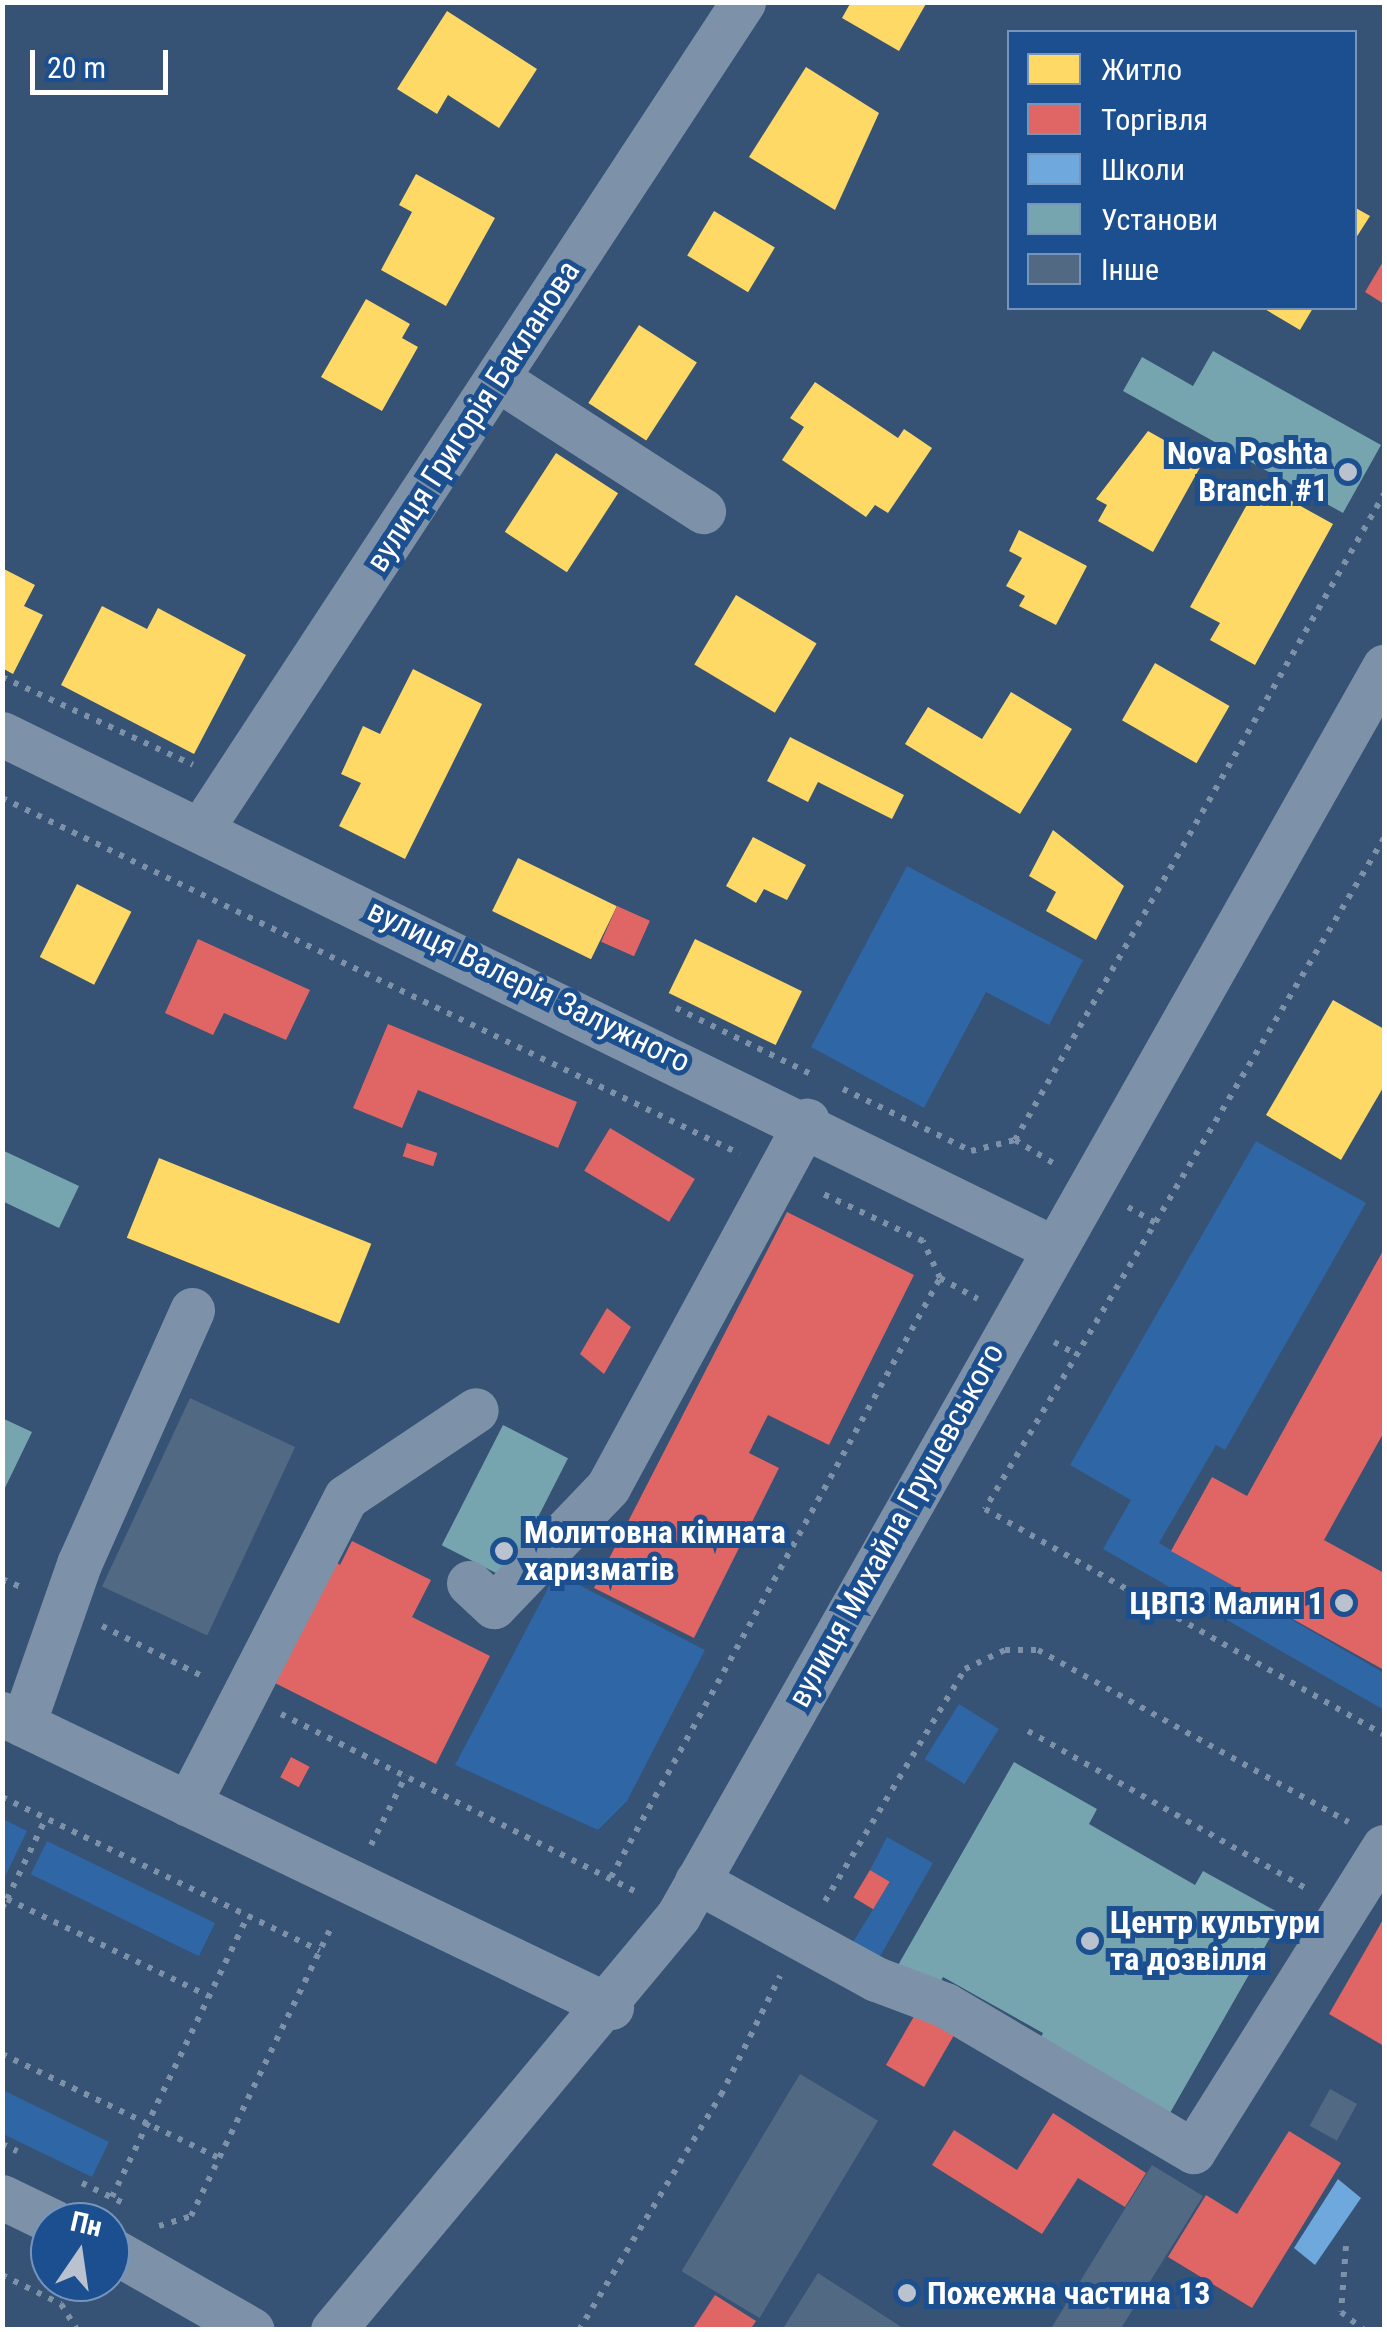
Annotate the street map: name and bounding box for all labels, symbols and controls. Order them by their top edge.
scale bar [35,30,172,92]
legend [1007,30,1357,310]
text: 20 m [47,50,106,85]
text: Житло [1101,52,1182,87]
text: Торгівля [1101,102,1208,137]
text: Школи [1101,152,1185,187]
text: Установи [1101,202,1218,237]
text: Інше [1101,252,1159,287]
street label: вулиця Григорія Бакланова [358,253,588,579]
place label: Nova Poshta Branch #1 [1167,435,1328,510]
marker: Nova Poshta Branch #1 [1337,461,1359,483]
street label: вулиця Валерія Залужного [362,891,696,1081]
street label: вулиця Михайла Грушевського [780,1336,1012,1714]
place label: Молитовна кімната харизматів [524,1514,786,1589]
marker: Молитовна кімната харизматів [493,1540,515,1562]
place label: ЦВПЗ Малин 1 [1129,1584,1324,1622]
marker: ЦВПЗ Малин 1 [1333,1592,1355,1614]
place label: Центр культури та дозвілля [1110,1904,1320,1979]
marker: Центр культури та дозвілля [1079,1930,1101,1952]
north arrow [30,2202,130,2302]
text: Пн [68,2205,105,2244]
place label: Пожежна частина 13 [927,2274,1211,2312]
marker: Пожежна частина 13 [896,2282,918,2304]

